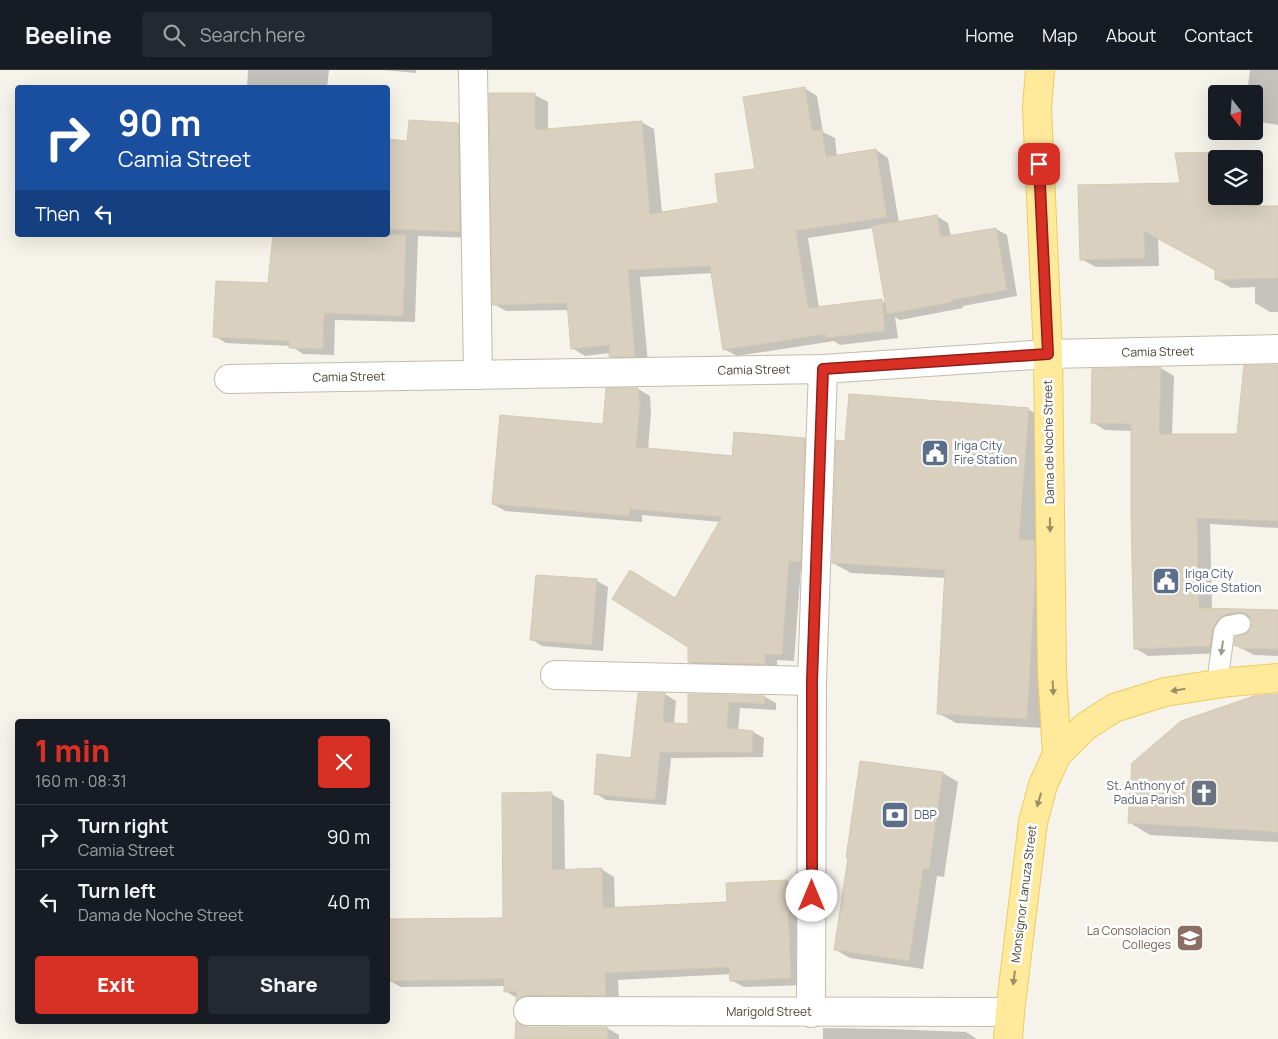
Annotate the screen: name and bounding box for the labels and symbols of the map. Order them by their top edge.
north arrow [1208,85,1262,140]
pin [1018,143,1060,185]
street label: Camia Street [1122,342,1195,361]
street label: Camia Street [718,360,791,379]
street label: Camia Street [313,367,386,386]
street label: Dama de Noche Street [1039,380,1058,504]
place label: Iriga City Fire Station [954,437,1017,468]
public building icon: Iriga City Fire Station [920,438,950,468]
one-way arrow [1046,517,1054,533]
place label: Iriga City Police Station [1185,565,1262,596]
public building icon: Iriga City Police Station [1151,566,1181,596]
one-way arrow [1217,641,1225,657]
one-way arrow [1050,680,1058,696]
one-way arrow [1169,686,1185,694]
place label: St. Anthony of Padua Parish [1107,777,1186,808]
church icon: St. Anthony of Padua Parish [1189,778,1219,808]
one-way arrow [1035,792,1043,807]
bank icon: DBP [880,800,910,830]
place label: DBP [914,806,937,823]
street label: Monsignor Lanuza Street [1007,824,1040,964]
position arrow [785,869,837,921]
place label: La Consolacion Colleges [1087,922,1171,953]
school or university icon: La Consolacion Colleges [1175,923,1205,953]
one-way arrow [1010,970,1018,986]
street label: Marigold Street [726,1003,812,1020]

